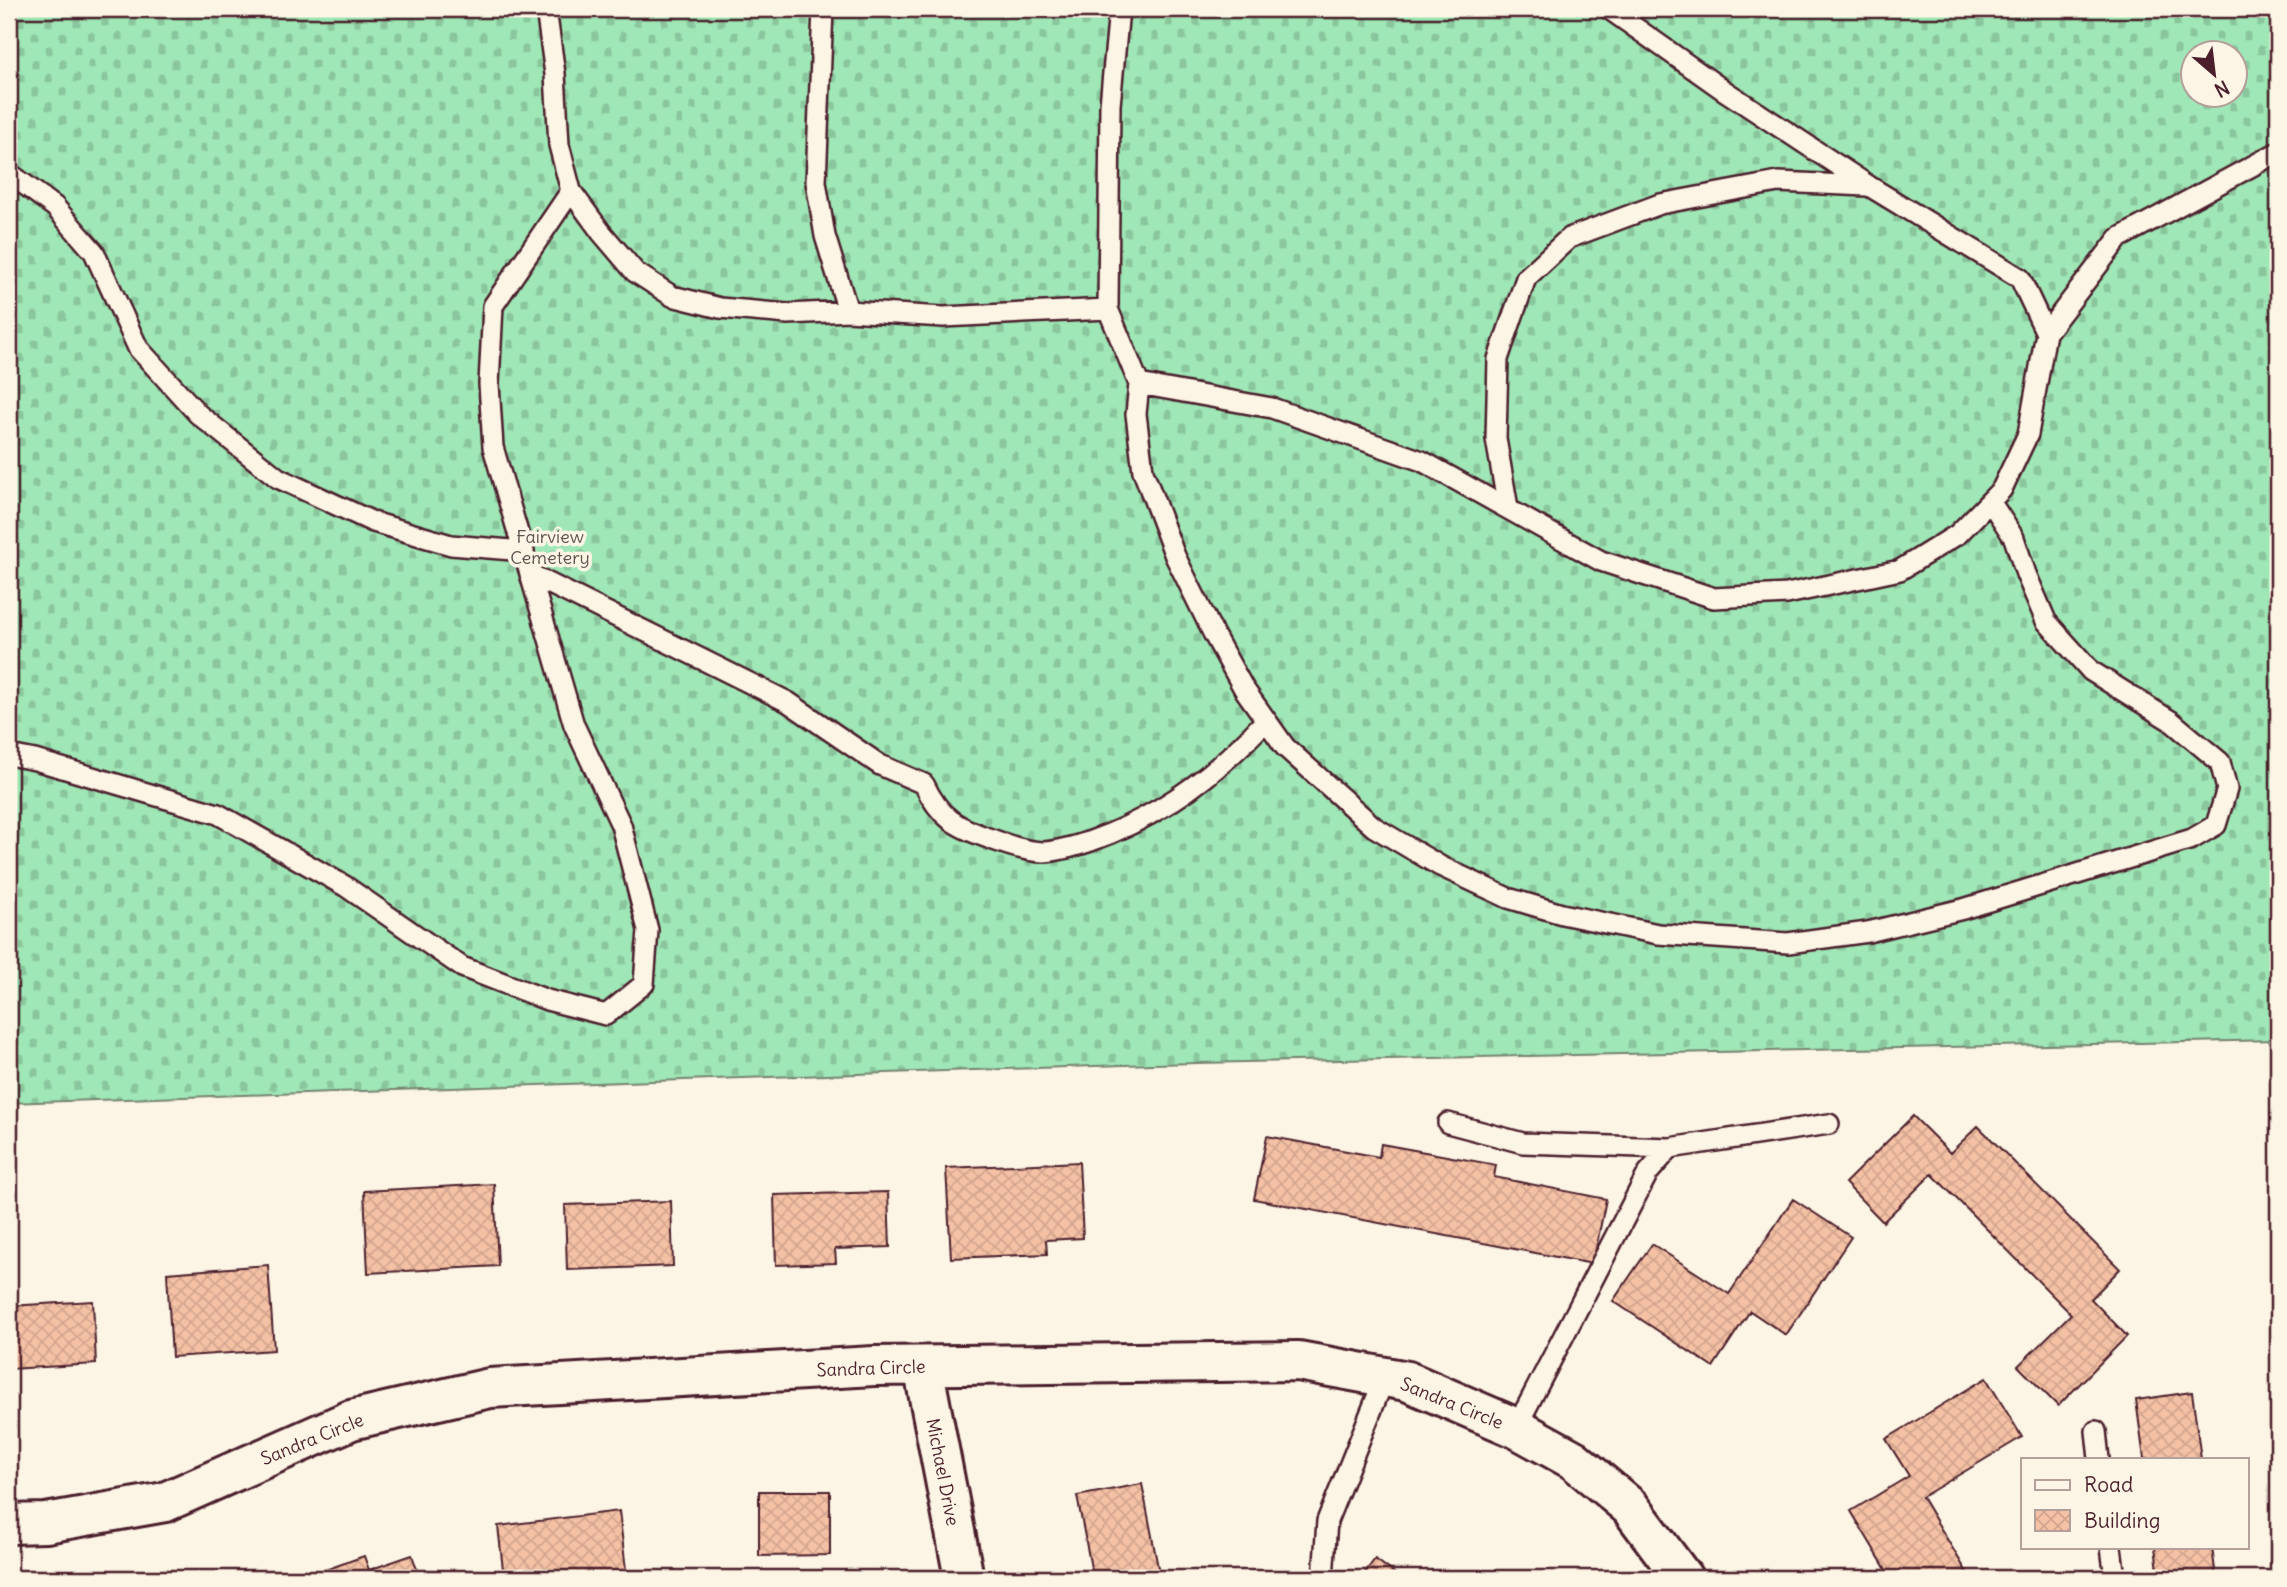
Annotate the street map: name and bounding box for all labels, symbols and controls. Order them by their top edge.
north arrow [2178,38,2248,108]
text: N [2211,75,2233,103]
park label: Fairview Cemetery [510,525,590,569]
street label: Sandra Circle [816,1355,926,1381]
street label: Sandra Circle [1397,1372,1507,1434]
street label: Sandra Circle [257,1408,367,1470]
street label: Michael Drive [921,1416,965,1528]
legend [2021,1458,2248,1548]
text: Road [2084,1471,2133,1498]
text: Building [2084,1507,2160,1534]

